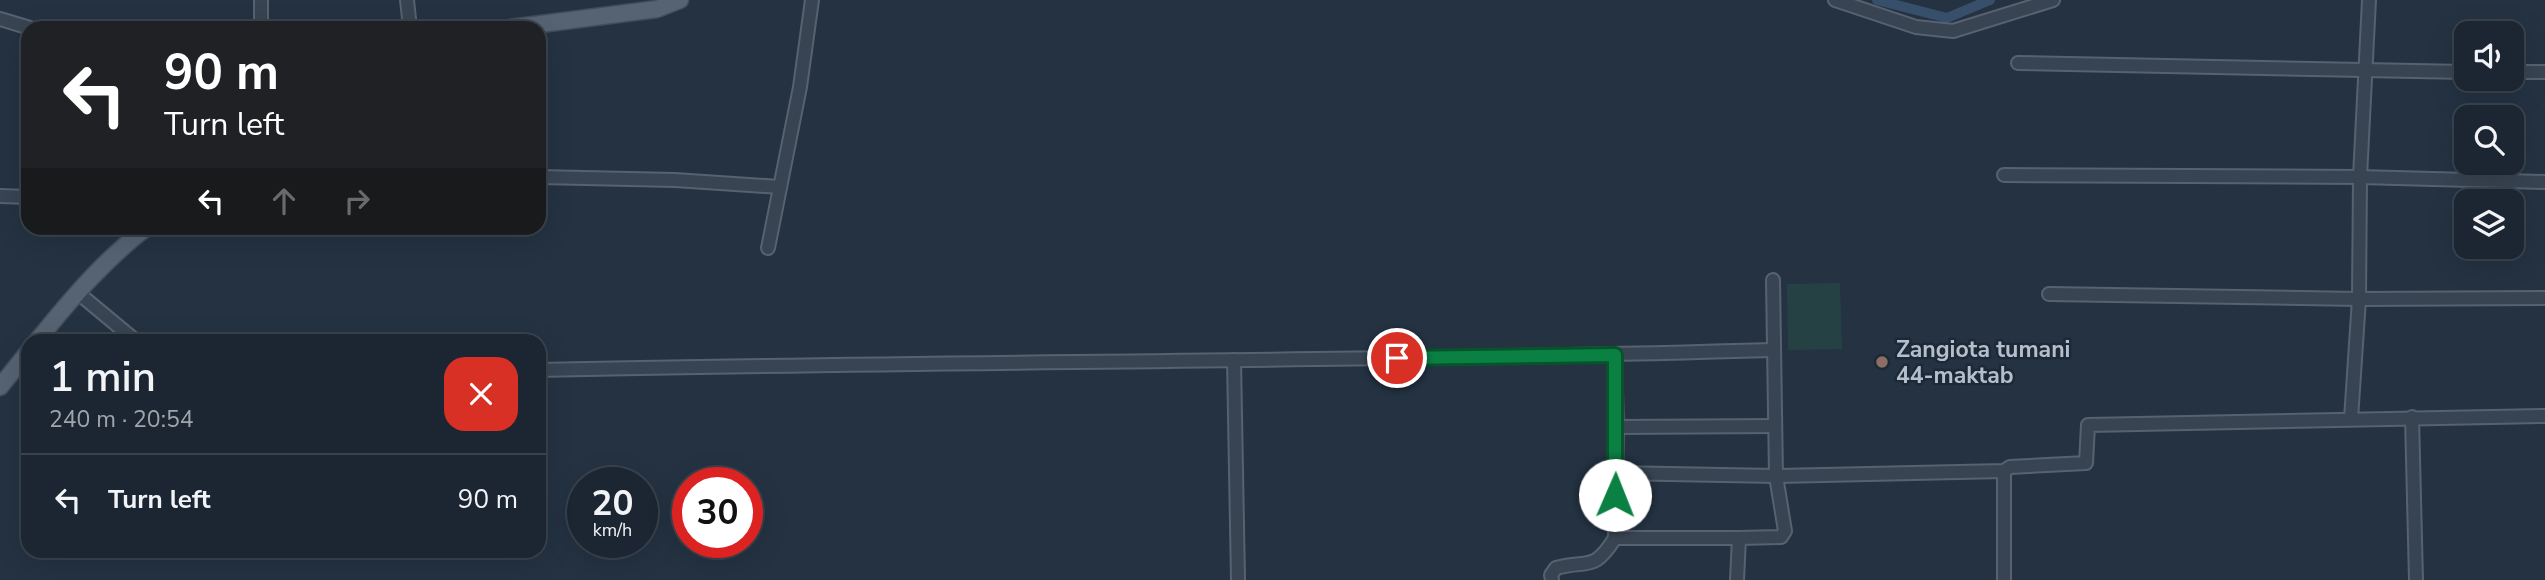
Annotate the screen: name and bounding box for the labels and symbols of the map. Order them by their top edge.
pin [1367,328,1427,388]
place label: Zangiota tumani 44-maktab [1896,334,2070,391]
marker: Zangiota tumani 44-maktab [1874,354,1890,370]
position arrow [1578,458,1652,532]
speed limit sign: 30 [672,467,763,558]

